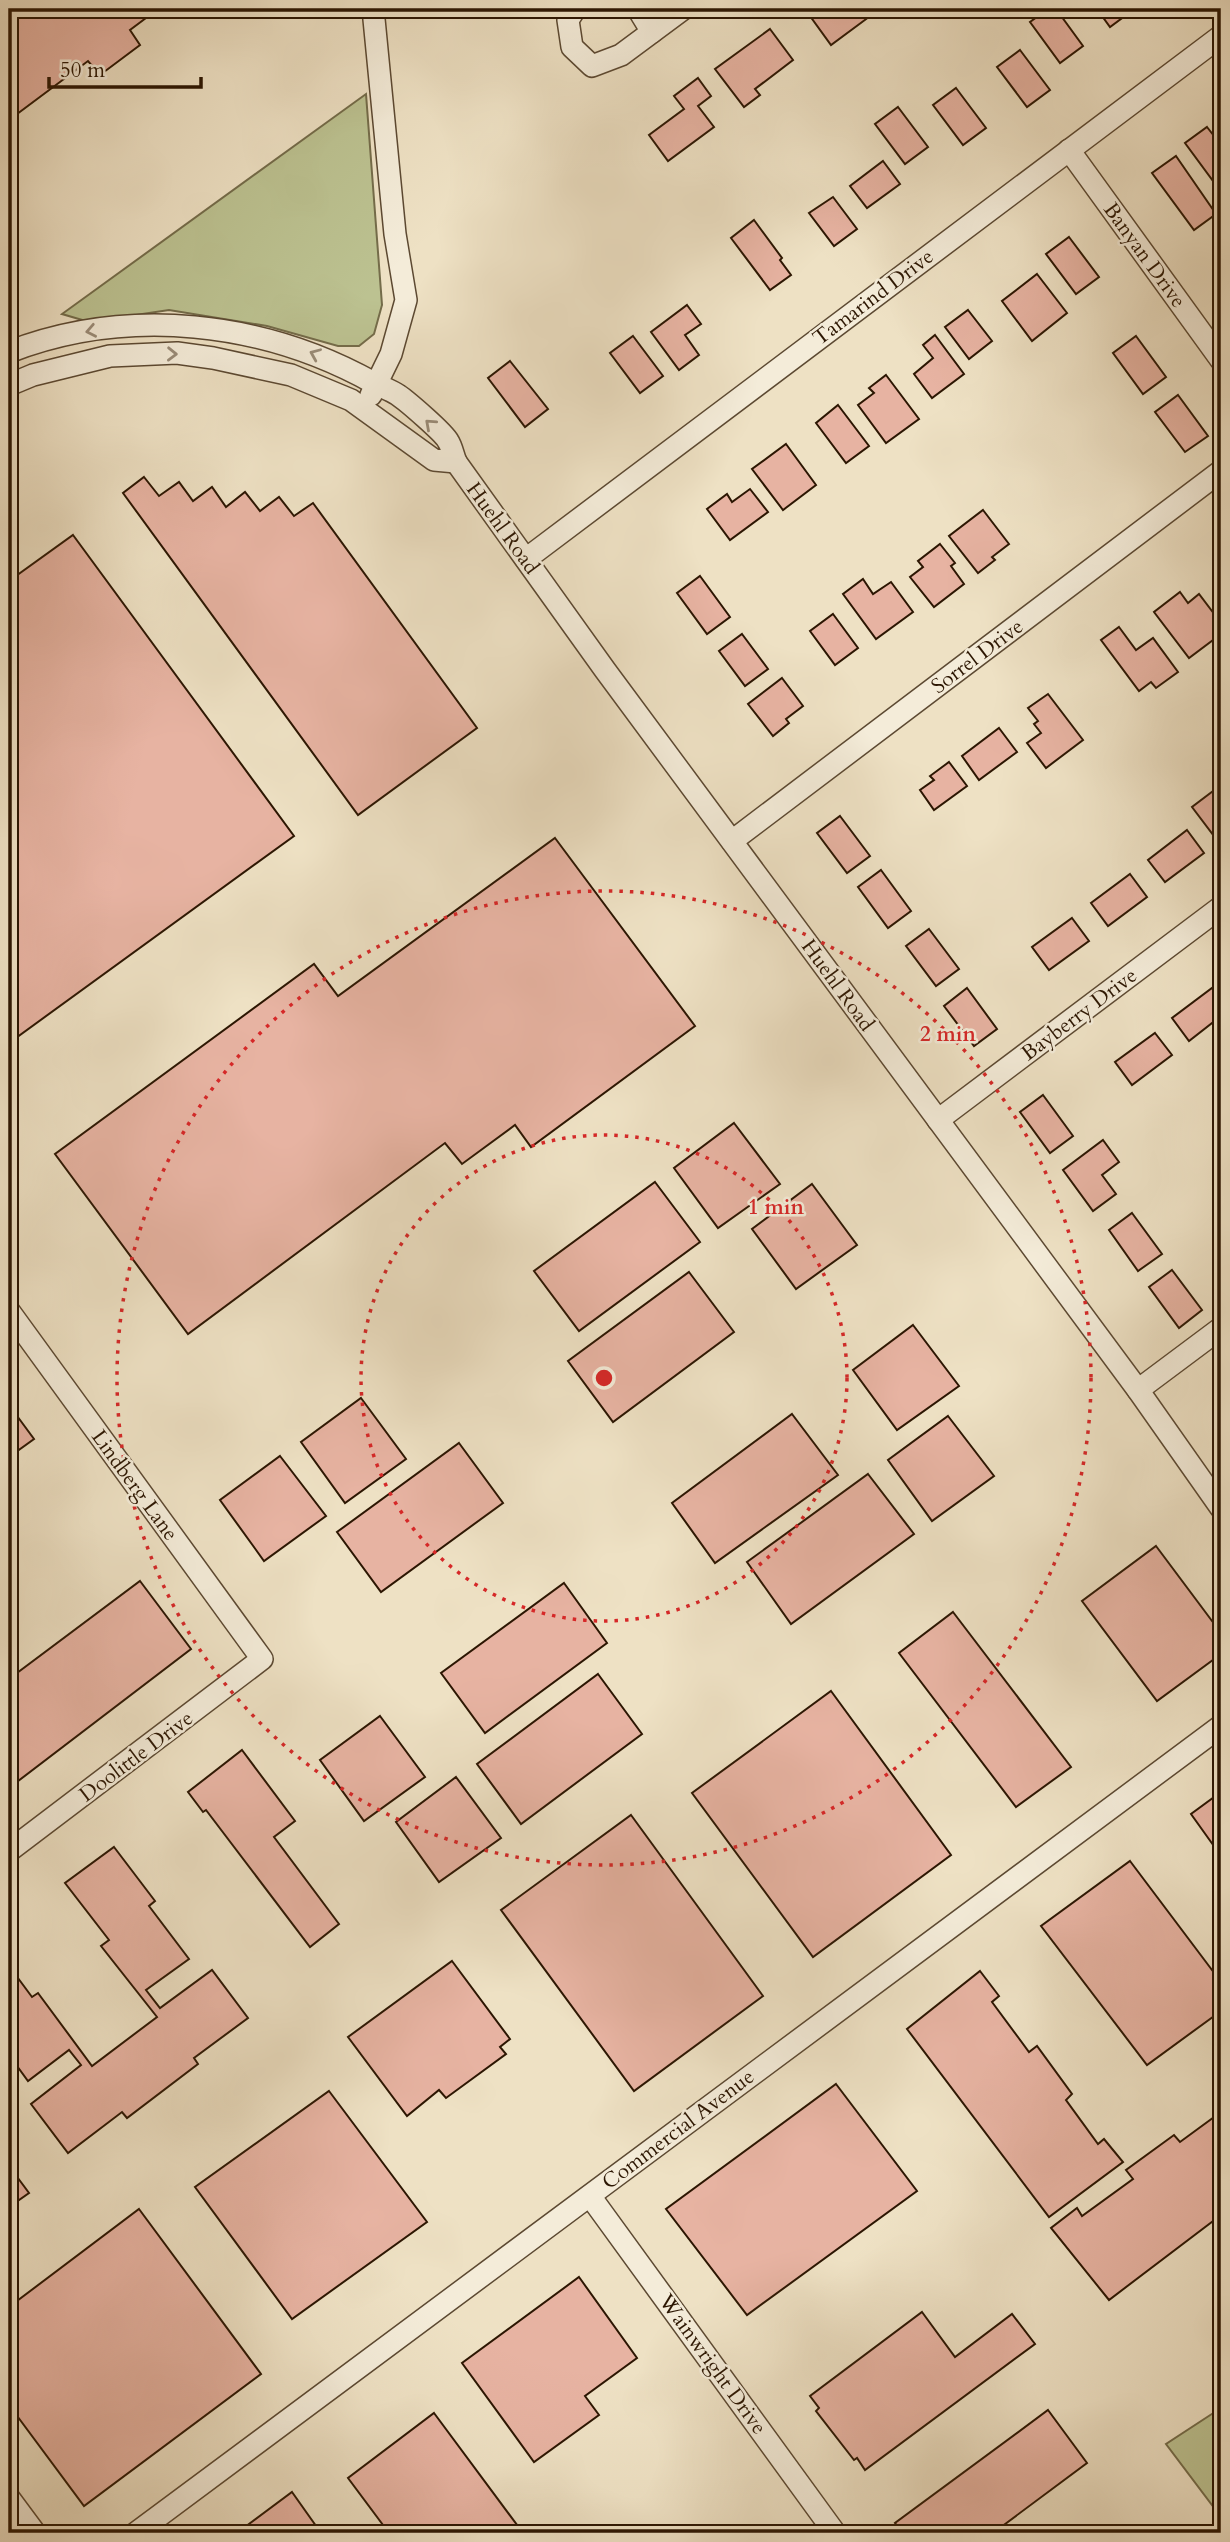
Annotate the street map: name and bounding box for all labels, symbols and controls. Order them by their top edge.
scale bar [49,46,201,90]
text: 50 m [60,56,105,85]
street label: Banyan Drive [1096,197,1193,314]
street label: Tamarind Drive [807,242,940,352]
one-way arrow [85,322,97,337]
one-way arrow [167,346,178,362]
one-way arrow [309,349,321,363]
one-way arrow [426,420,439,432]
street label: Huehl Road [459,476,546,580]
street label: Sorrel Drive [925,612,1029,701]
street label: Huehl Road [794,933,881,1037]
street label: Bayberry Drive [1015,961,1143,1068]
text: 2 min [920,1020,976,1049]
text: 1 min [748,1193,804,1222]
centre of rings [592,1366,616,1390]
street label: Lindberg Lane [84,1424,185,1547]
street label: Doolittle Drive [73,1704,199,1809]
street label: Commercial Avenue [596,2063,760,2196]
street label: Wainwright Drive [651,2287,773,2440]

